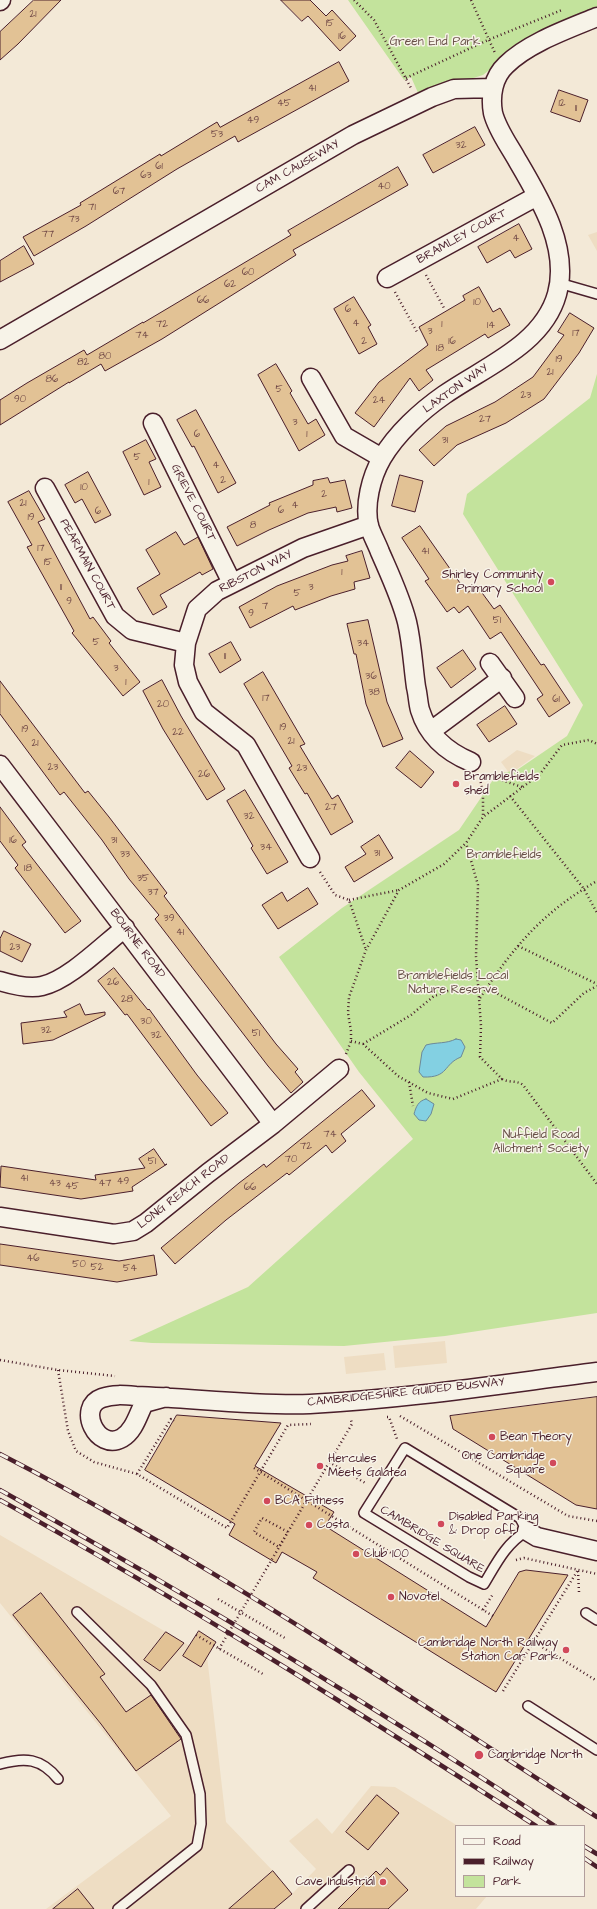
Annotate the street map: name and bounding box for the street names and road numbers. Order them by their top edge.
street label: CAM CAUSEWAY [254,137,342,197]
street label: BRAMLEY COURT [415,206,509,268]
street label: LAXTON WAY [421,361,491,417]
street label: GRIEVE COURT [167,462,219,544]
street label: PEARMAIN COURT [56,517,118,613]
street label: RIBSTON WAY [217,547,295,597]
street label: BOURNE ROAD [106,906,168,982]
street label: LONG REACH ROAD [135,1152,233,1232]
street label: CAMBRIDGESHIRE GUIDED BUSWAY [307,1375,505,1411]
street label: CAMBRIDGE SQUARE [377,1503,487,1577]

